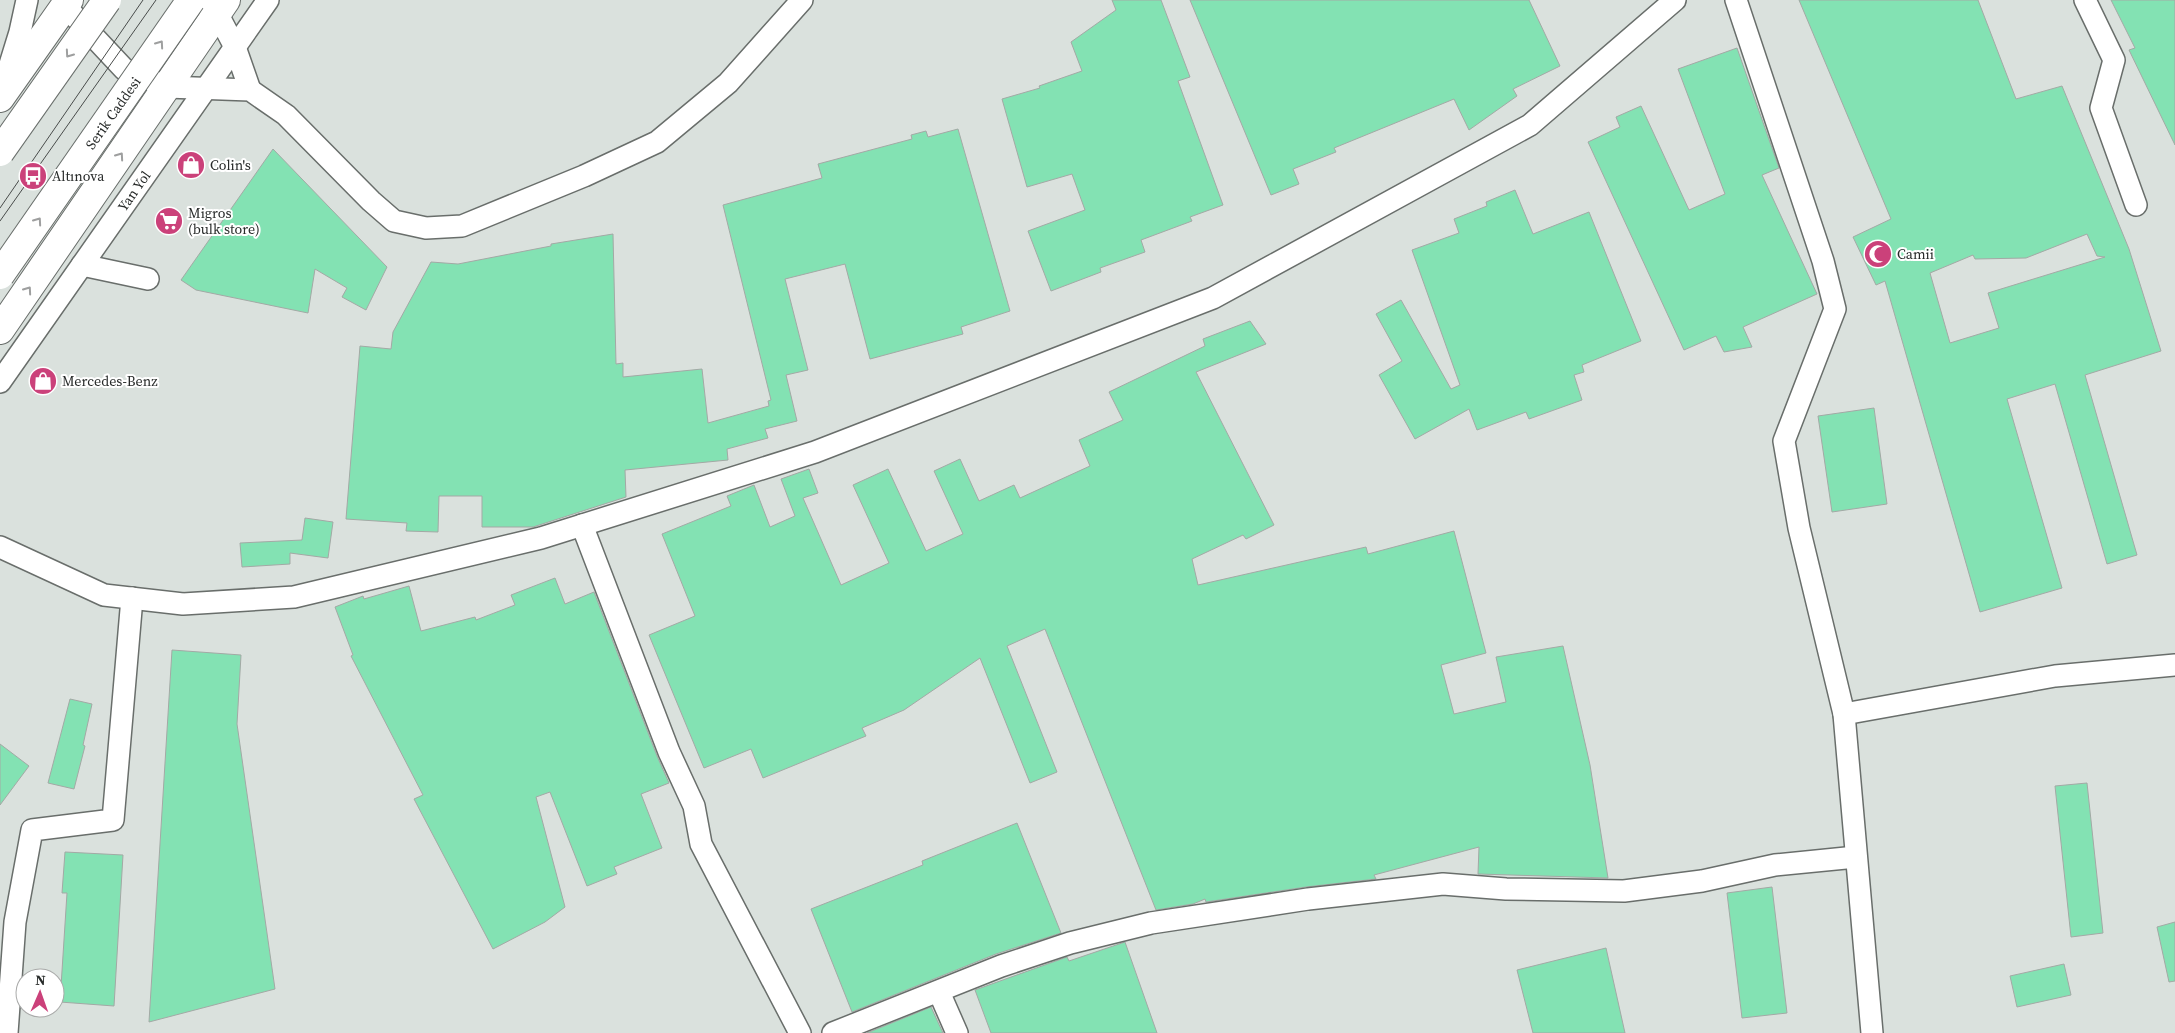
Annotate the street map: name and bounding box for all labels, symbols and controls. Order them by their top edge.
one-way arrow [154,40,163,50]
one-way arrow [66,48,75,58]
street label: Serik Caddesi [81,73,145,153]
shop icon: Colin's [176,150,206,180]
one-way arrow [114,152,123,162]
place label: Colin's [210,155,251,175]
bus stop icon: Altınova [18,161,48,191]
place label: Altınova [52,166,105,186]
street label: Yan Yol [113,167,155,215]
place label: Migros (bulk store) [188,203,260,239]
supermarket icon: Migros (bulk store) [154,206,184,236]
one-way arrow [32,217,41,226]
mosque icon: Camii [1863,239,1893,269]
place label: Camii [1897,244,1934,264]
one-way arrow [22,286,31,296]
shop icon: Mercedes-Benz [28,366,58,396]
place label: Mercedes-Benz [62,371,158,391]
north arrow [15,968,65,1018]
text: N [35,970,46,990]

